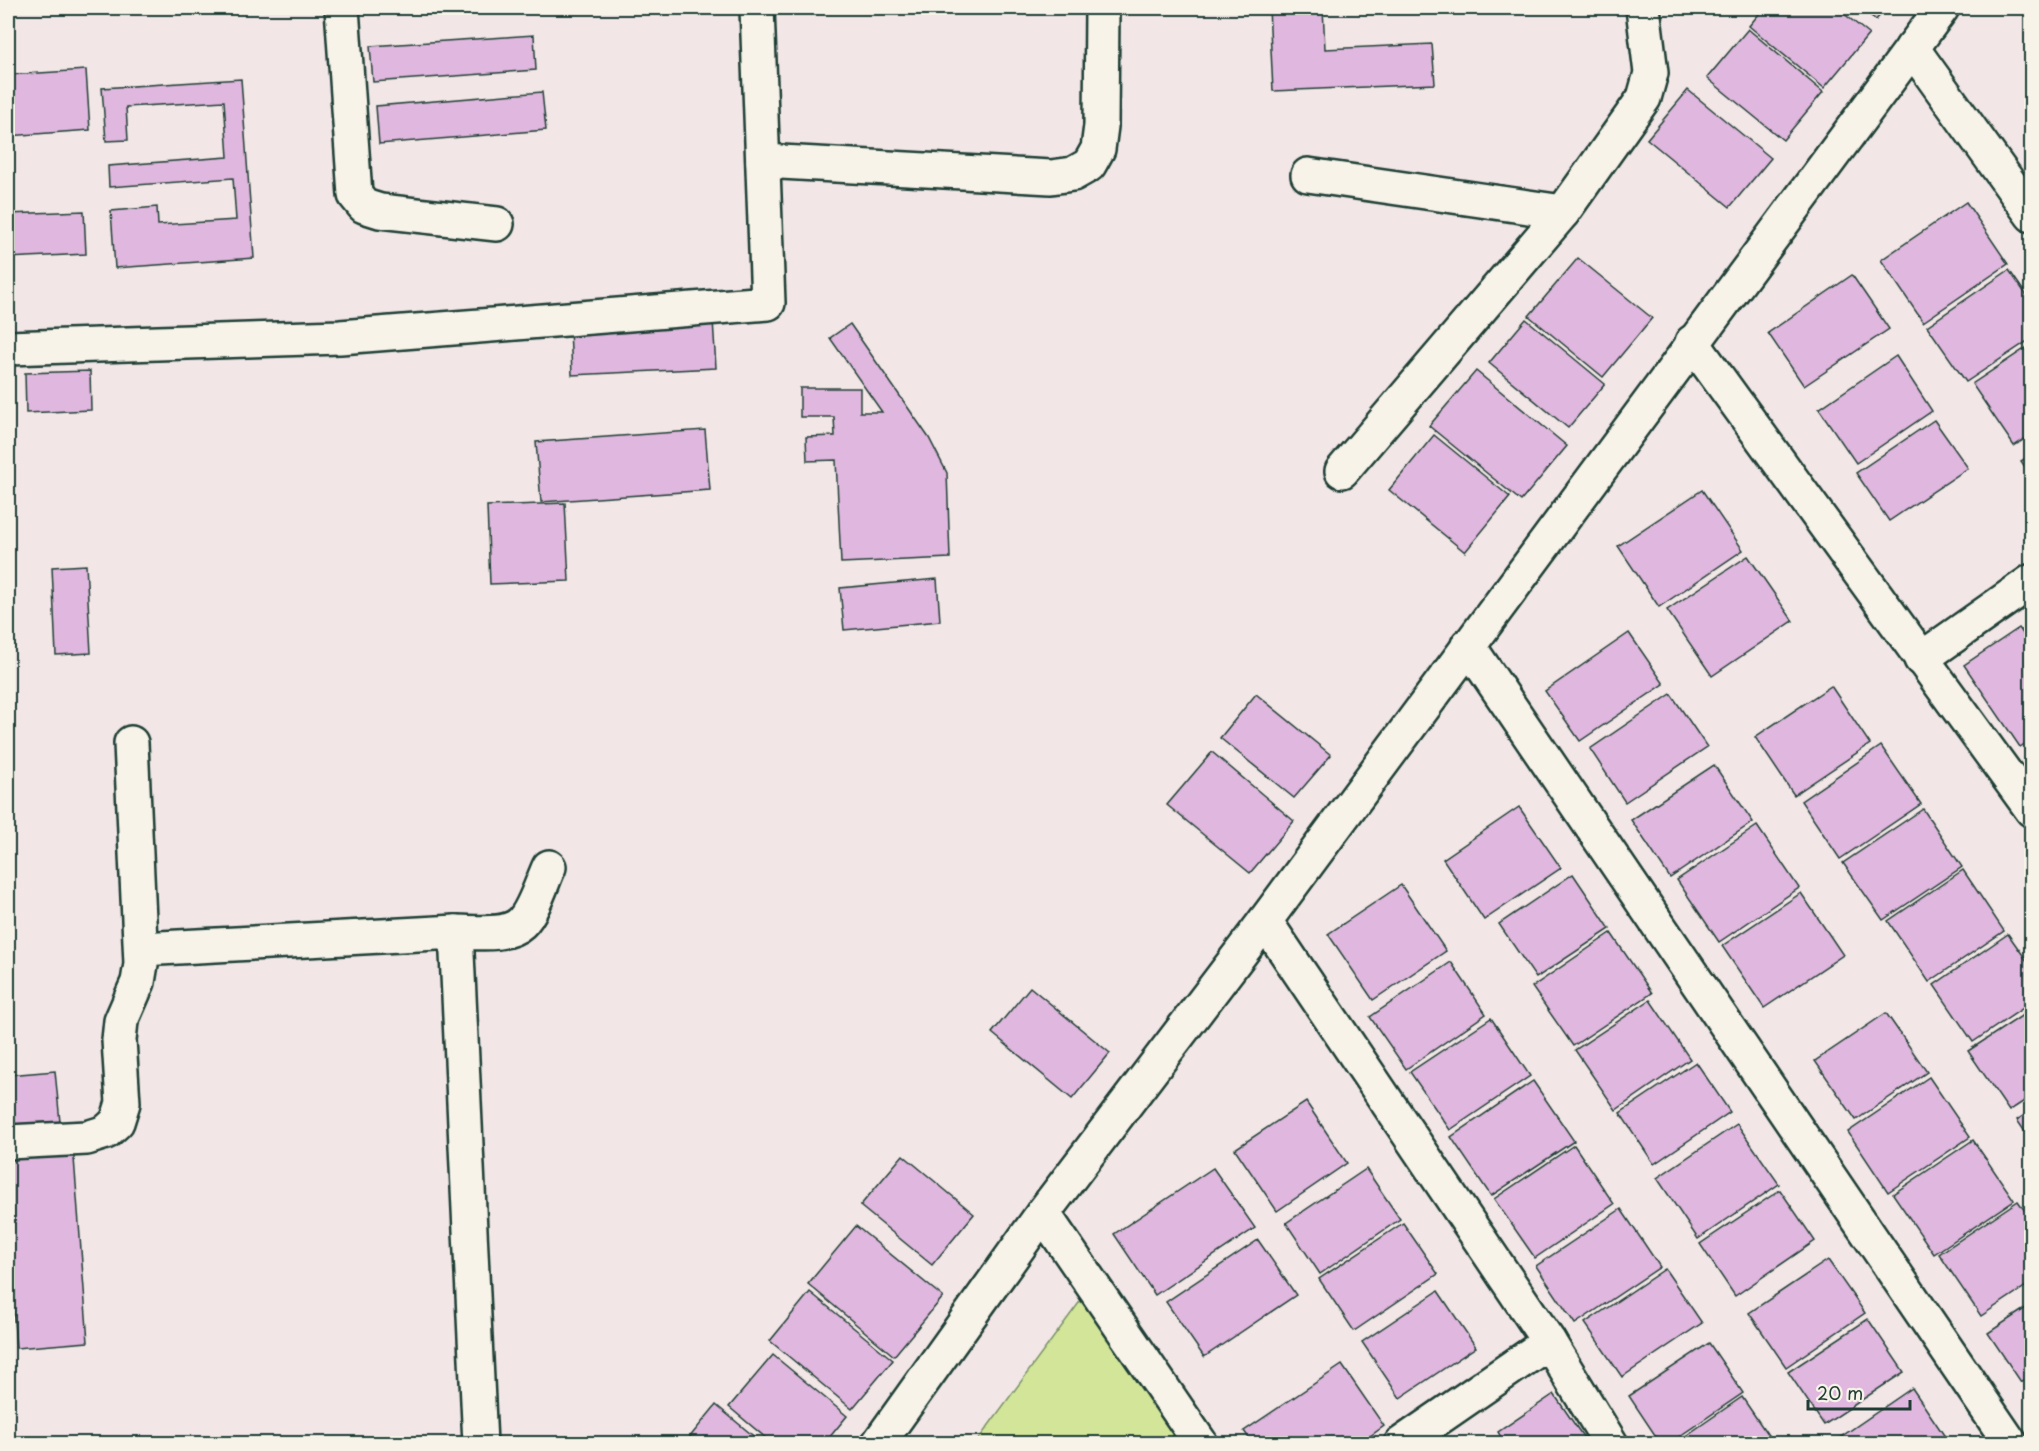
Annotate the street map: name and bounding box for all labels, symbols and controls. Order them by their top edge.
scale bar [1808,1373,1910,1411]
text: 20 m [1817,1379,1863,1406]

